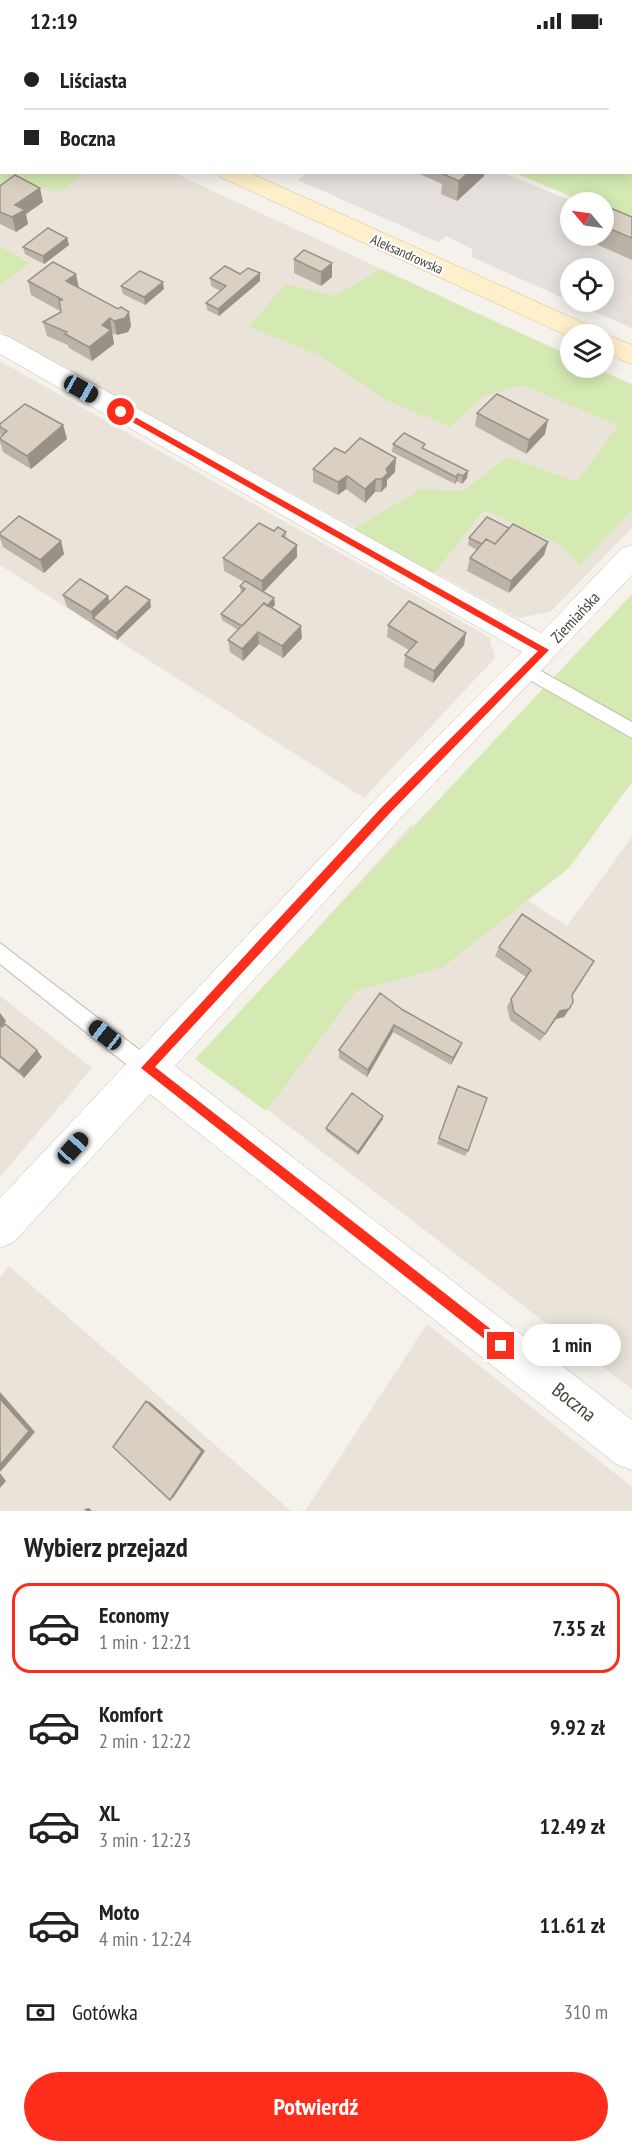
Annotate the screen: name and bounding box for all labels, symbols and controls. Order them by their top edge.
text: 12:19 [30,7,78,35]
text: Liściasta [60,66,127,94]
text: Boczna [60,124,116,152]
north arrow [560,192,614,246]
map controls [560,192,614,378]
street label: Aleksandrowska [368,230,446,278]
button: locate [560,258,614,312]
button: layers [560,324,614,378]
car [61,372,101,406]
route start [107,398,134,425]
street label: Ziemiańska [546,587,604,647]
car [85,1017,125,1053]
car [54,1129,92,1167]
callout: 1 min [522,1325,621,1367]
route end [487,1332,514,1359]
text: 1 min [551,1332,592,1358]
street label: Boczna [547,1377,601,1427]
text: Wybierz przejazd [24,1530,188,1564]
icon: car [27,1601,81,1655]
text: Economy [99,1601,169,1629]
text: 7.35 zł [552,1614,605,1642]
text: 1 min · 12:21 [99,1629,191,1655]
icon: car [27,1700,81,1754]
text: Komfort [99,1700,163,1728]
text: 9.92 zł [550,1713,605,1741]
text: 2 min · 12:22 [99,1728,191,1754]
icon: car [27,1799,81,1853]
text: XL [99,1799,120,1827]
text: 12.49 zł [540,1812,605,1840]
text: 3 min · 12:23 [99,1827,191,1853]
icon: car [27,1898,81,1952]
text: Moto [99,1898,140,1926]
text: 11.61 zł [540,1911,605,1939]
text: 4 min · 12:24 [99,1926,191,1952]
icon: cash [24,1996,57,2029]
text: Gotówka [72,1998,138,2026]
text: 310 m [564,1999,608,2025]
button: Potwierdź [24,2072,608,2141]

